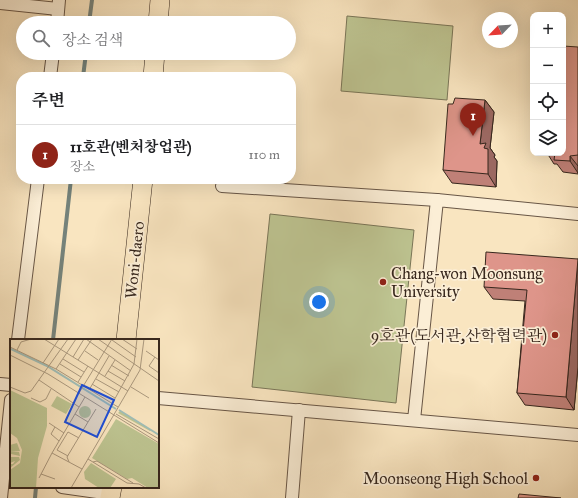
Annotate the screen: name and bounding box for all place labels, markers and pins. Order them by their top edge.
pin: 1 [460,103,486,136]
place label: Chang-won Moonsung University [391,264,543,301]
marker: Chang-won Moonsung University [378,277,388,287]
place label: 9호관(도서관,산학협력관) [371,326,547,346]
marker: 9호관(도서관,산학협력관) [550,330,560,340]
place label: Moonseong High School [363,469,529,489]
marker: Moonseong High School [531,473,541,483]

